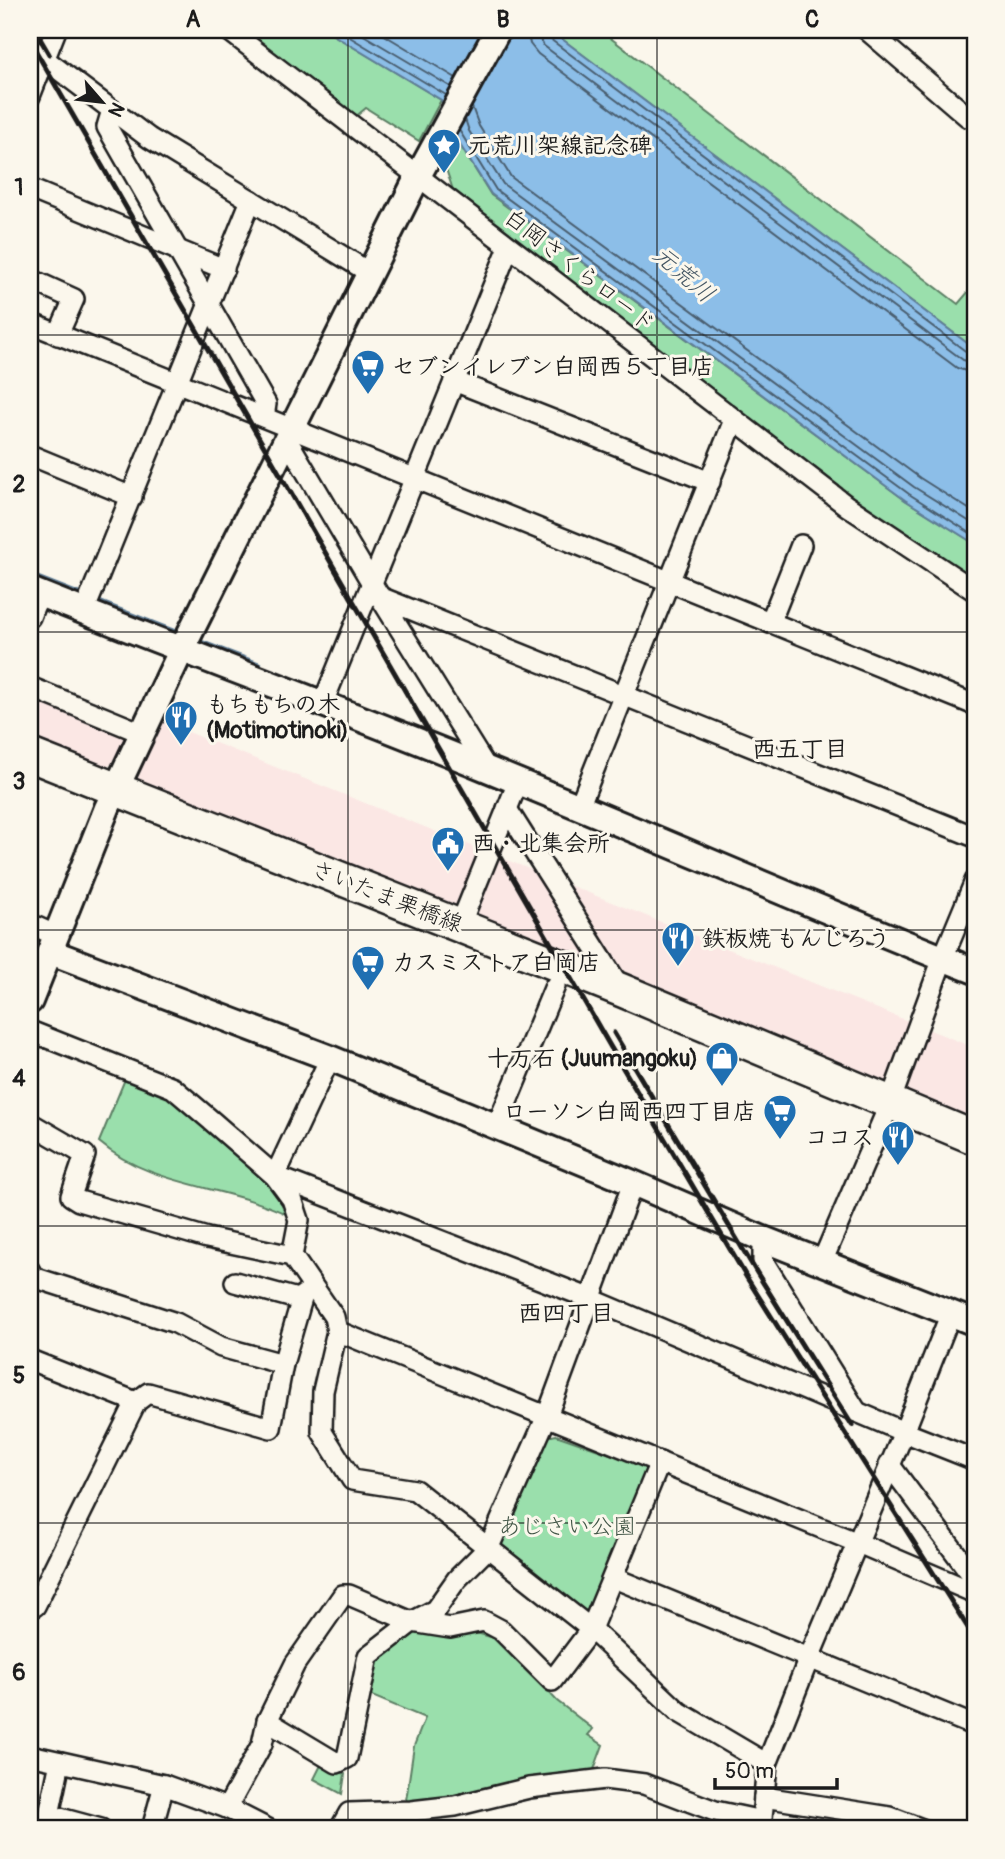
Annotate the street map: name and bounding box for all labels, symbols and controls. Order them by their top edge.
text: A [186,5,201,34]
text: B [496,5,510,34]
text: C [805,5,819,34]
north arrow [66,66,136,136]
text: N [102,98,130,121]
place icon: 元荒川架線記念碑 [425,126,463,175]
place label: 元荒川架線記念碑 [468,131,652,160]
text: 1 [15,173,24,202]
street label: 白岡さくらロード [498,202,661,338]
water label: 元荒川 [647,240,720,309]
supermarket icon: セブンイレブン白岡西５丁目店 [349,347,387,396]
place label: セブンイレブン白岡西５丁目店 [392,352,714,381]
text: 2 [13,470,26,499]
place label: もちもちの木 (Motimotinoki) [206,690,349,745]
restaurant icon: もちもちの木 (Motimotinoki) [162,698,200,747]
district label: 西五丁目 [752,735,848,764]
text: 3 [13,767,25,796]
public building icon: 西・北集会所 [429,824,467,873]
place label: 西・北集会所 [472,829,610,858]
street label: さいたま栗橋線 [307,854,467,939]
restaurant icon: 鉄板焼 もんじろう [659,919,697,968]
place label: 鉄板焼 もんじろう [702,924,891,953]
supermarket icon: カスミストア白岡店 [349,943,387,992]
place label: カスミストア白岡店 [392,948,600,977]
shop icon: 十万石 (Juumangoku) [703,1039,741,1088]
place label: 十万石 (Juumangoku) [487,1044,698,1073]
text: 4 [12,1064,26,1093]
supermarket icon: ローソン白岡西四丁目店 [761,1092,799,1141]
place label: ローソン白岡西四丁目店 [503,1097,756,1126]
restaurant icon: ココス [879,1118,917,1167]
place label: ココス [805,1123,874,1152]
district label: 西四丁目 [518,1299,614,1328]
text: 5 [13,1361,25,1390]
park label: あじさい公園 [498,1512,636,1541]
text: 6 [12,1658,26,1687]
scale bar [715,1747,837,1791]
text: 50 m [725,1758,774,1785]

